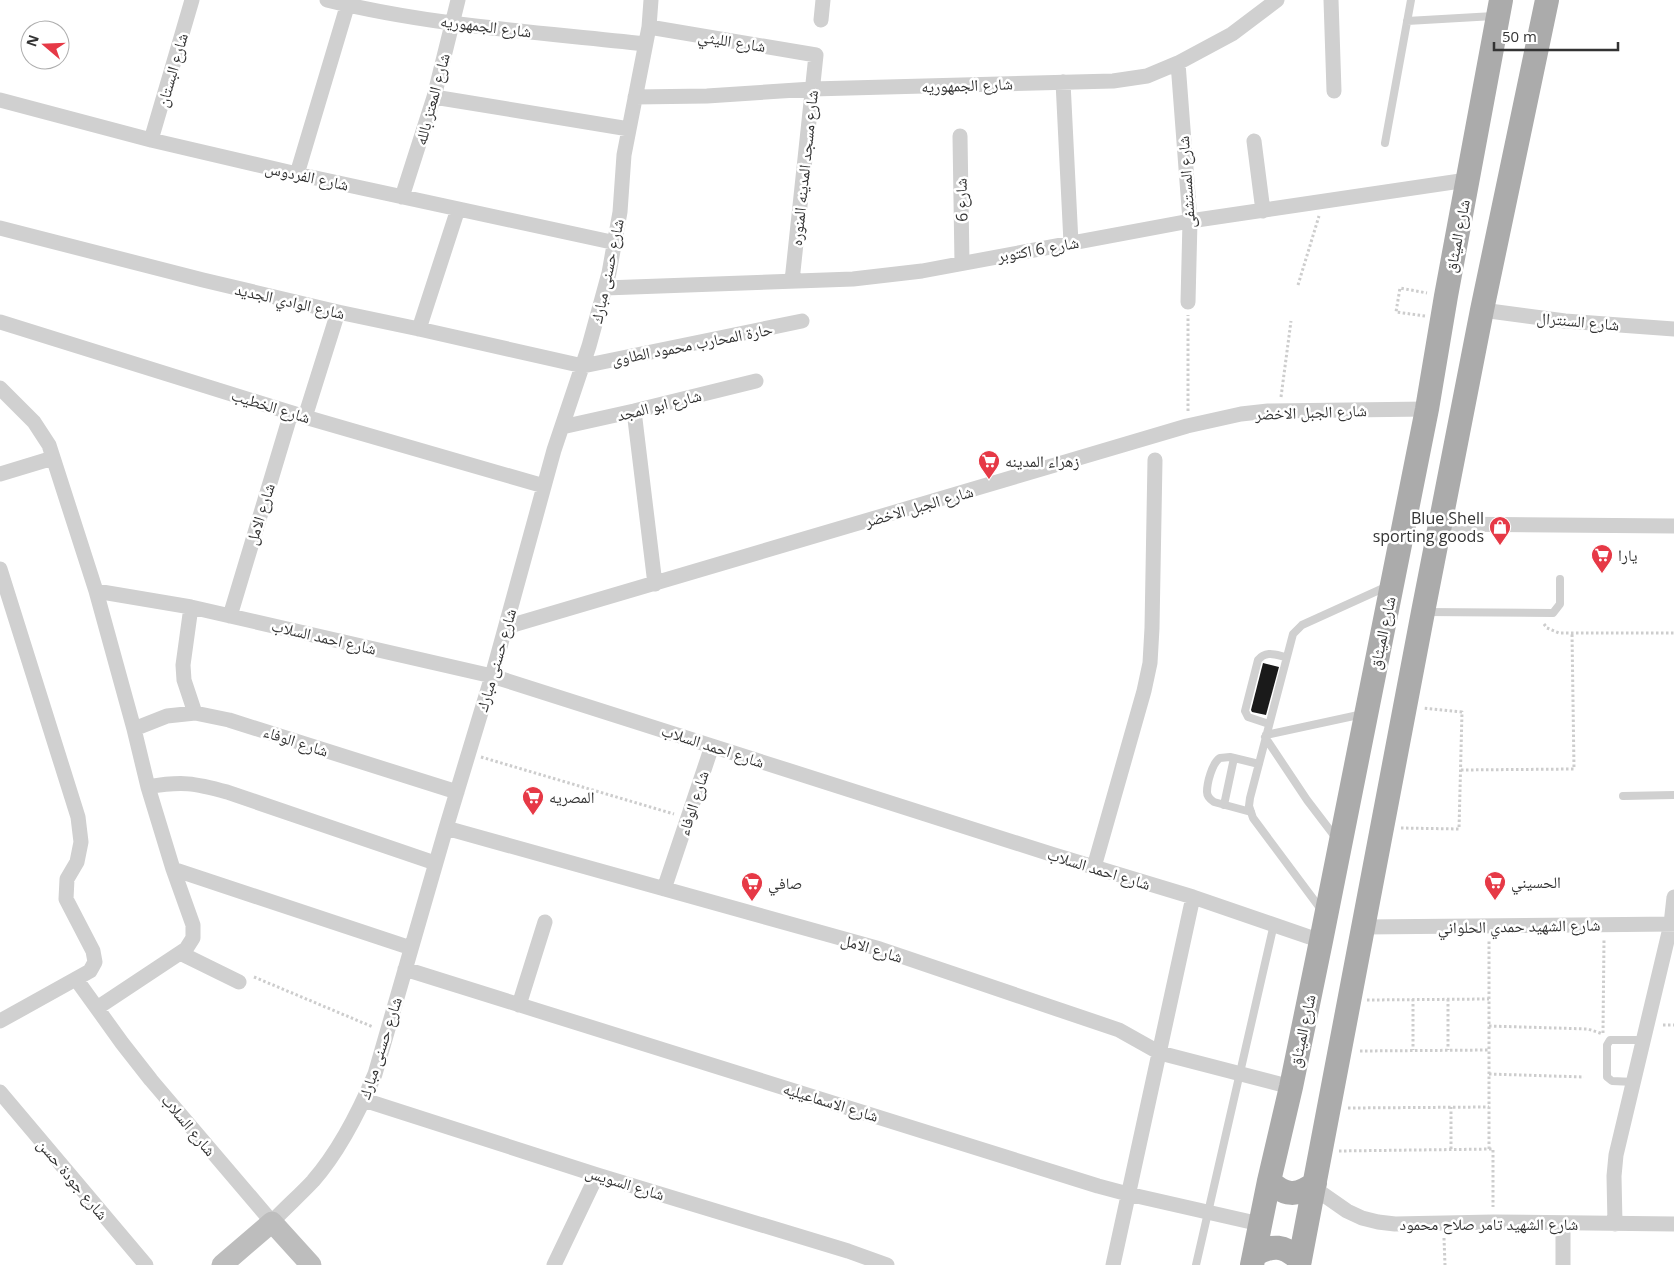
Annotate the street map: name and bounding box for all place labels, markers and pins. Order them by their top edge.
supermarket icon: زهراء المدينه [977,449,1001,480]
place label: زهراء المدينه [1005,450,1080,472]
place label: Blue Shell sporting goods [1373,507,1484,547]
shop icon: Blue Shell sporting goods [1488,515,1512,546]
supermarket icon: يارا [1590,543,1614,574]
place label: يارا [1618,544,1638,566]
supermarket icon: المصريه [521,785,545,816]
place label: المصريه [549,786,594,808]
supermarket icon: الحسيني [1483,870,1507,901]
supermarket icon: صافي [740,871,764,902]
place label: الحسيني [1511,871,1561,895]
place label: صافي [768,872,802,896]

